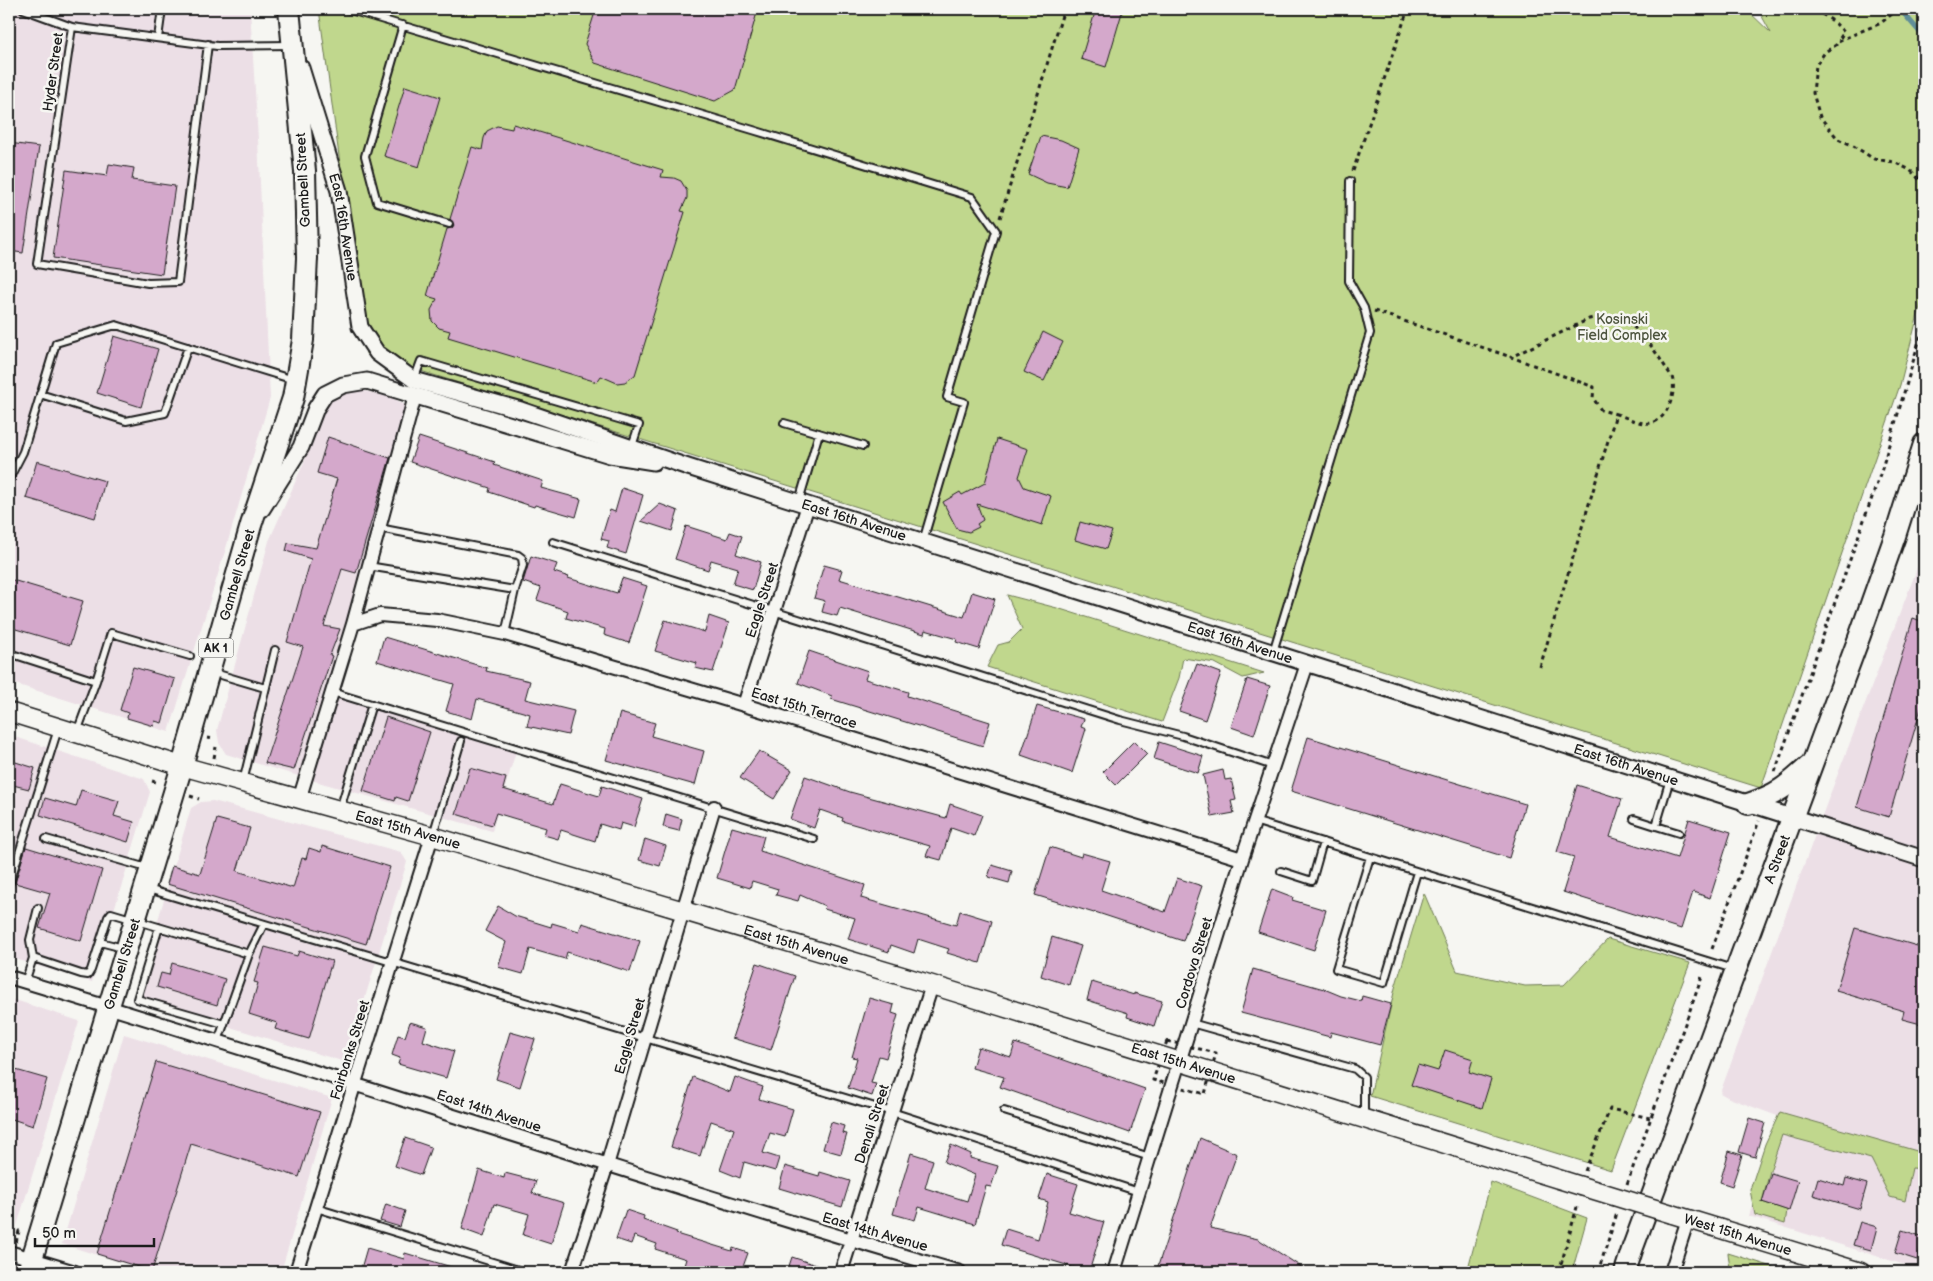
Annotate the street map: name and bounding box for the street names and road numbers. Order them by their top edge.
street label: Hyder Street [39,31,67,113]
street label: Gambell Street [292,132,314,228]
street label: East 16th Avenue [325,171,361,282]
street label: East 16th Avenue [799,495,909,544]
street label: Gambell Street [216,526,258,622]
street label: Eagle Street [742,559,782,640]
street label: East 16th Avenue [1186,618,1295,667]
road number: AK 1 [198,638,234,658]
street label: East 15th Terrace [749,684,859,732]
street label: East 16th Avenue [1572,740,1681,789]
street label: East 15th Avenue [354,806,463,853]
street label: A Street [1760,832,1794,886]
street label: Cordova Street [1172,914,1216,1011]
street label: Gambell Street [100,916,144,1012]
street label: East 15th Avenue [742,921,851,968]
street label: Eagle Street [611,995,649,1076]
street label: Fairbanks Street [327,997,373,1102]
street label: East 15th Avenue [1129,1039,1238,1087]
street label: Denali Street [851,1081,893,1166]
street label: East 14th Avenue [435,1086,543,1136]
street label: East 14th Avenue [820,1209,930,1255]
street label: West 15th Avenue [1682,1210,1794,1259]

